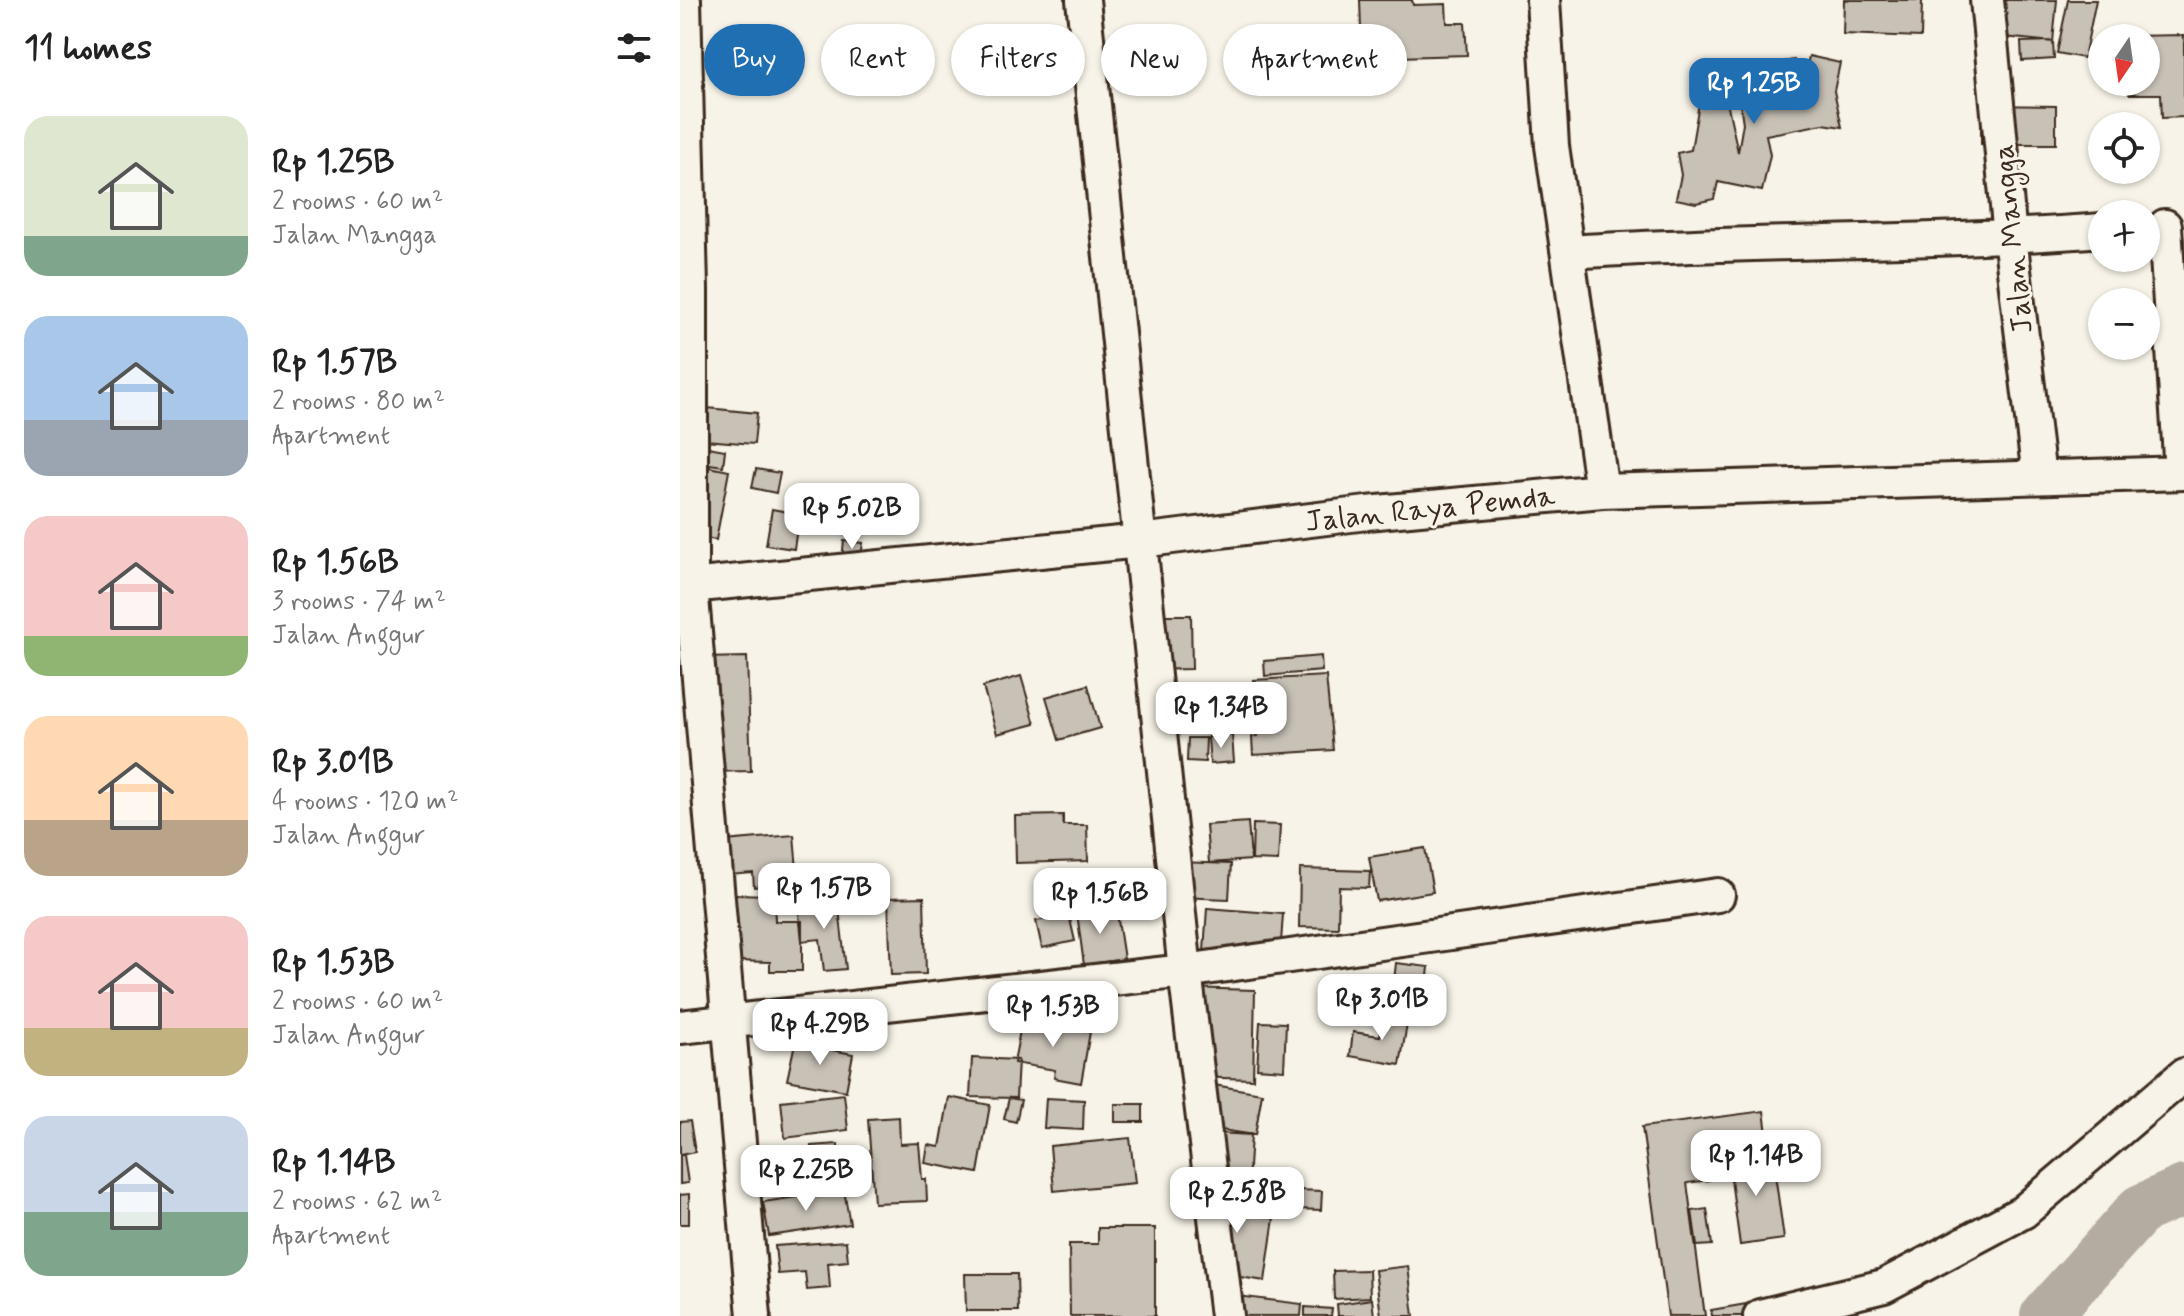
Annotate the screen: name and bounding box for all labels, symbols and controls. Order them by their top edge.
chip: Buy [704,24,805,96]
chip: Rent [821,24,935,96]
chip: Filters [951,24,1085,96]
chip: New [1101,24,1207,96]
chip: Apartment [1223,24,1407,96]
north arrow [2088,24,2160,96]
map controls [2088,24,2160,360]
text: 11 homes [24,26,152,71]
icon: filters [612,26,656,70]
pin: Rp 1.25B [1671,58,1837,126]
text: Rp 1.25B [1707,67,1801,101]
button: locate [2088,112,2160,184]
text: Rp 1.25B [272,140,394,185]
street label: Jalan Mangga [1984,142,2045,336]
icon: home [88,148,184,244]
text: 2 rooms · 60 m² [272,185,443,219]
button: + [2088,200,2160,272]
text: Jalan Mangga [272,219,437,253]
button: − [2088,288,2160,360]
text: Rp 1.57B [272,340,397,385]
icon: home [88,348,184,444]
text: 2 rooms · 80 m² [272,385,445,419]
text: Apartment [272,419,390,453]
street label: Jalan Raya Pemda [1303,477,1558,542]
pin: Rp 5.02B [769,483,935,551]
text: Rp 5.02B [802,492,902,526]
text: Rp 1.56B [272,540,399,585]
icon: home [88,548,184,644]
text: 3 rooms · 74 m² [272,585,446,619]
text: Jalan Anggur [272,619,425,653]
pin: Rp 1.34B [1138,682,1304,750]
text: Rp 1.34B [1174,691,1268,725]
text: Rp 3.01B [272,740,393,785]
icon: home [88,748,184,844]
text: 4 rooms · 120 m² [272,785,459,819]
text: Jalan Anggur [272,819,425,853]
pin: Rp 1.57B [741,863,907,931]
pin: Rp 1.56B [1017,868,1183,936]
text: Rp 1.57B [776,872,872,906]
text: Rp 1.56B [1051,877,1149,911]
text: Rp 1.53B [272,940,394,985]
icon: home [88,948,184,1044]
pin: Rp 3.01B [1299,974,1465,1042]
pin: Rp 1.53B [970,981,1136,1049]
text: Rp 3.01B [1336,983,1428,1017]
text: 2 rooms · 60 m² [272,985,443,1019]
text: Rp 1.53B [1006,990,1100,1024]
pin: Rp 4.29B [737,999,903,1067]
text: Rp 4.29B [771,1008,869,1042]
text: Jalan Anggur [272,1019,425,1053]
pin: Rp 1.14B [1673,1130,1839,1198]
text: Rp 1.14B [1709,1139,1803,1173]
text: Rp 1.14B [272,1140,396,1185]
pin: Rp 2.25B [723,1145,889,1213]
icon: home [88,1148,184,1244]
text: Rp 2.25B [759,1154,853,1188]
pin: Rp 2.58B [1154,1167,1320,1235]
text: Rp 2.58B [1188,1176,1286,1210]
text: 2 rooms · 62 m² [272,1185,442,1219]
text: Apartment [272,1219,390,1253]

